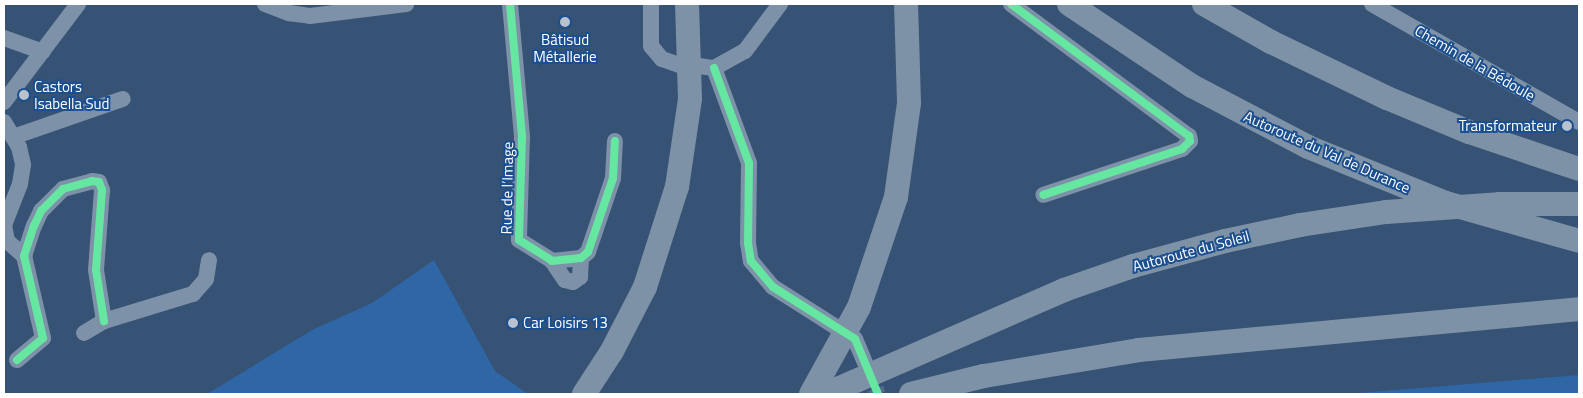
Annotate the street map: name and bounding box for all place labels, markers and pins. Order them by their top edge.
marker: Bâtisud Métallerie [559,16,571,28]
place label: Bâtisud Métallerie [533,30,597,65]
place label: Castors Isabella Sud [34,77,109,112]
marker: Castors Isabella Sud [18,89,30,101]
place label: Transformateur [1459,117,1557,135]
marker: Transformateur [1561,120,1573,132]
place label: Car Loisirs 13 [523,314,608,332]
marker: Car Loisirs 13 [507,317,519,329]

